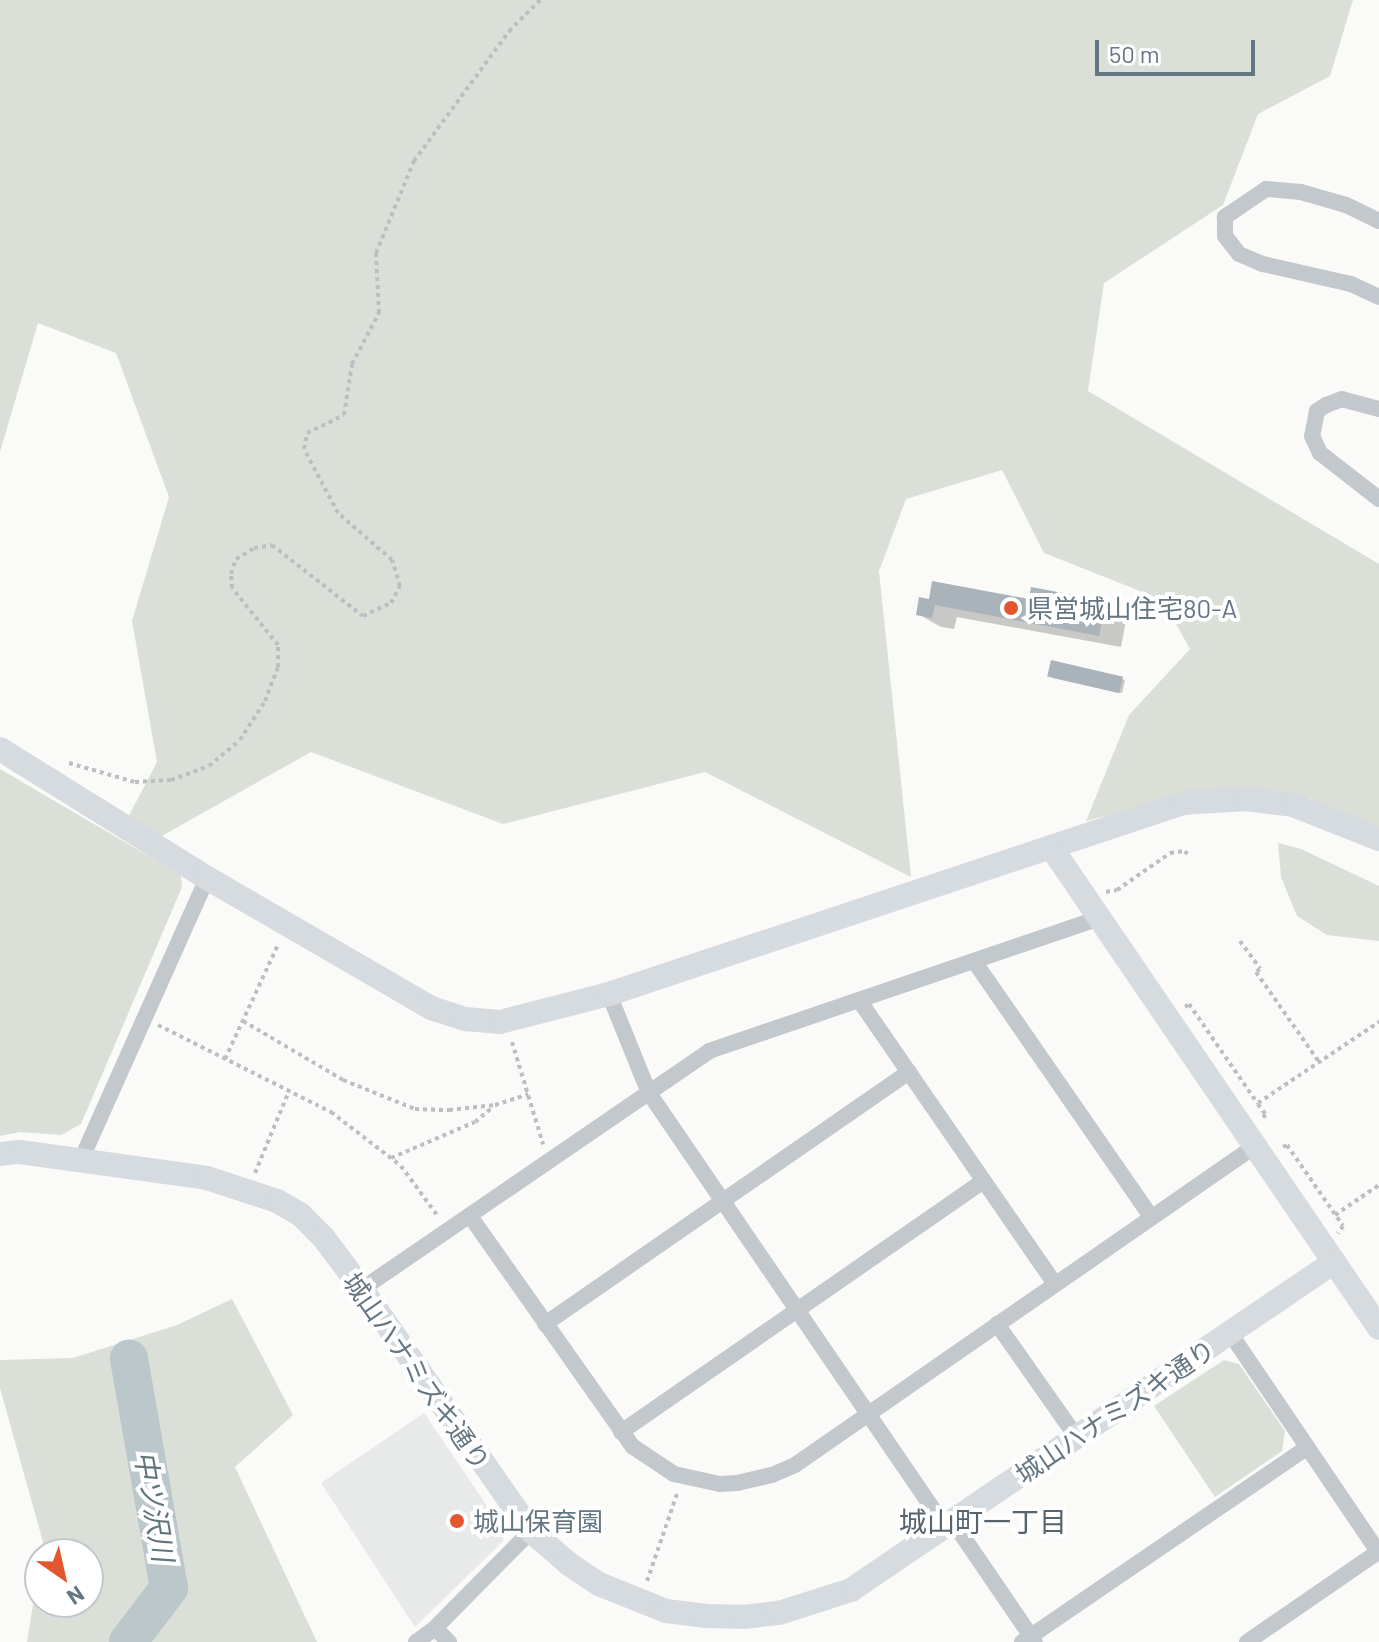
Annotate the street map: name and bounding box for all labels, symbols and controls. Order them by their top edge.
scale bar [1099,24,1259,74]
text: 50 m [1109,39,1160,68]
place label: 県営城山住宅80-A [1027,592,1237,624]
marker: 県営城山住宅80-A [1002,599,1020,617]
street label: 城山ハナミズキ通り [337,1266,497,1476]
street label: 城山ハナミズキ通り [1009,1333,1221,1489]
water label: 中ツ沢川 [129,1448,181,1564]
district label: 城山町一丁目 [899,1504,1067,1538]
place label: 城山保育園 [473,1505,603,1537]
marker: 城山保育園 [448,1512,466,1530]
north arrow [24,1538,104,1618]
text: N [63,1581,90,1611]

